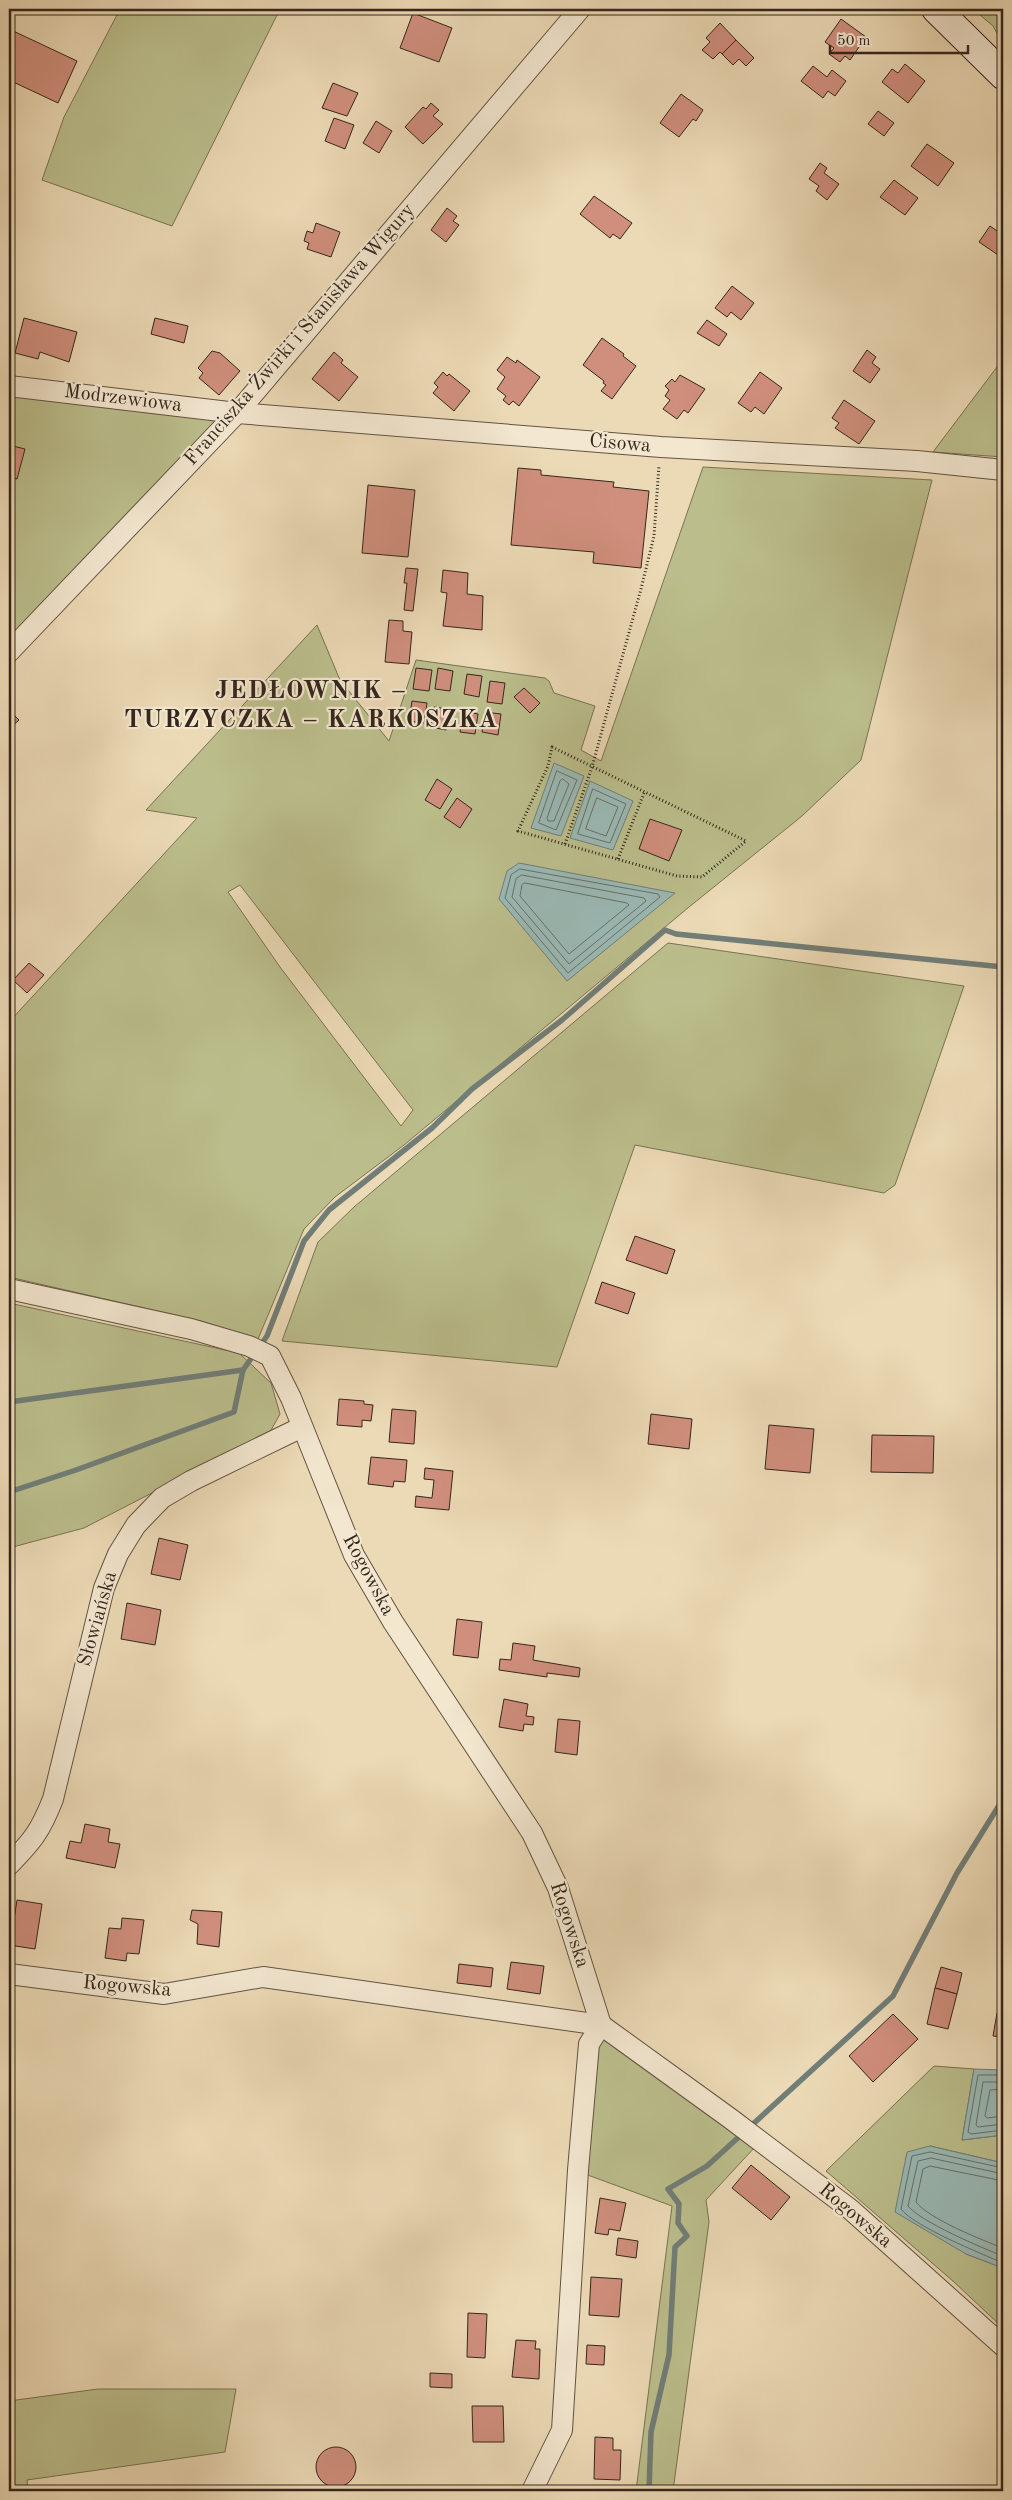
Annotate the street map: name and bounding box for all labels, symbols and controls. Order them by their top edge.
scale bar [830,22,967,54]
text: 50 m [837,34,871,49]
street label: Franciszka Żwirki i Stanisława Wigury [179,199,419,470]
street label: Modrzewiowa [63,382,183,416]
street label: Cisowa [588,431,652,457]
district label: JEDŁOWNIK – TURZYCZKA – KARKOSZKA [124,679,498,733]
street label: Rogowska [338,1531,398,1619]
street label: Słowiańska [75,1569,121,1669]
street label: Rogowska [546,1880,592,1971]
street label: Rogowska [82,1973,172,2001]
street label: Rogowska [814,2180,896,2252]

